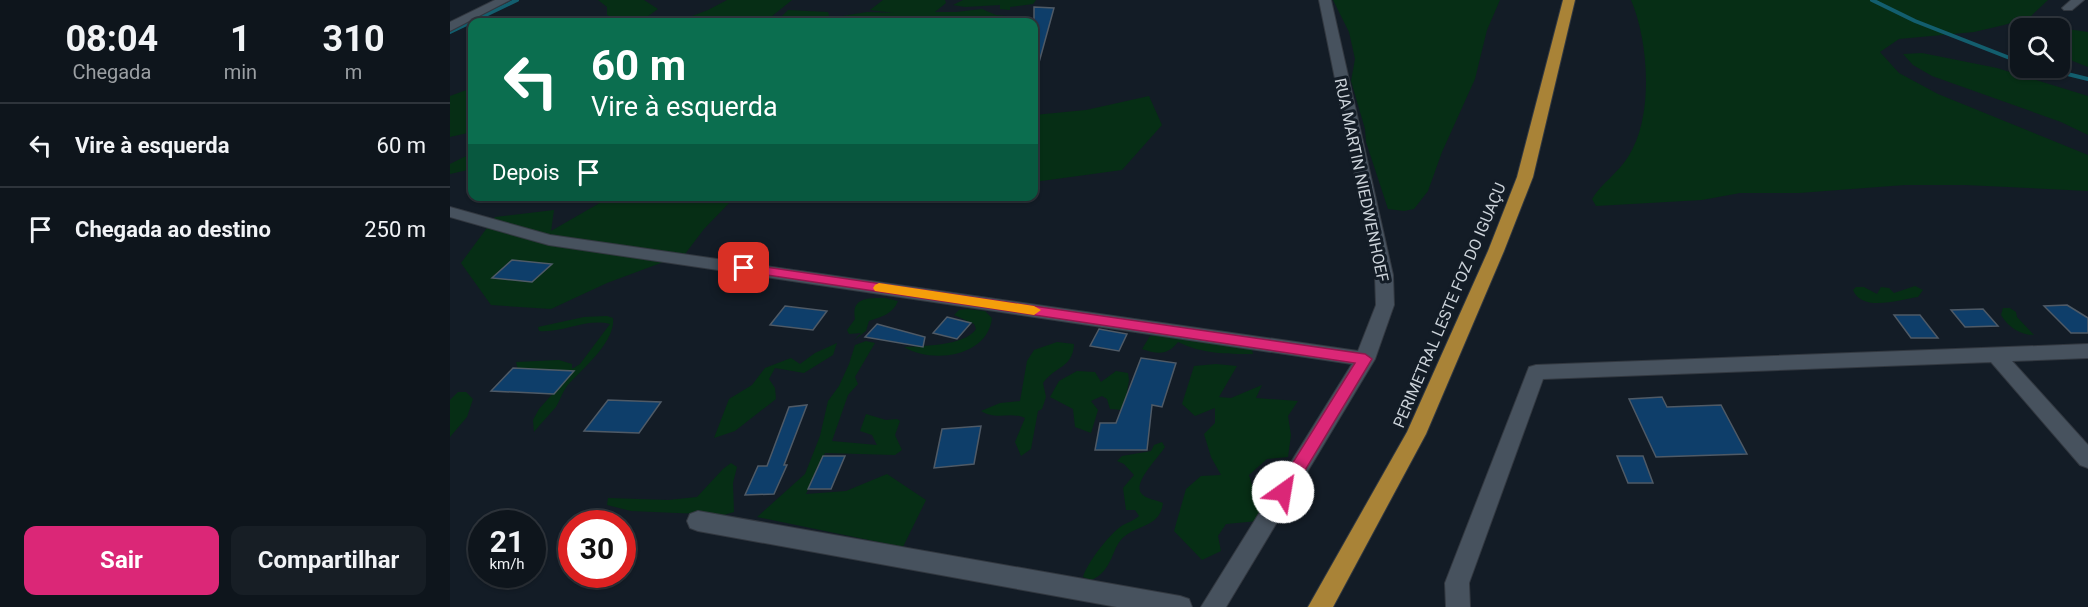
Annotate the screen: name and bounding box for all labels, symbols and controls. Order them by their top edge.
text: 08:04 [65,18,158,60]
text: 1 [230,18,251,60]
text: 310 [323,18,385,60]
map controls [2010,18,2070,78]
button: search [2010,18,2070,78]
text: 60 m [591,41,686,90]
icon: left [492,42,570,120]
text: Chegada [72,60,151,84]
text: min [224,60,257,84]
text: m [345,60,362,84]
street label: RUA MARTIN NIEDWENHOEF [1331,76,1392,284]
text: Vire à esquerda [591,91,778,123]
icon: left [24,129,57,162]
text: Vire à esquerda [75,133,229,158]
text: 60 m [377,133,426,158]
icon: arrive [572,156,605,189]
text: Depois [492,160,560,185]
street label: PERIMETRAL LESTE FOZ DO IGUAÇU [1389,180,1510,430]
icon: arrive [24,213,57,246]
text: Chegada ao destino [75,217,271,242]
text: 250 m [364,217,426,242]
pin [718,242,769,293]
icon: arrive [727,251,760,284]
position arrow [1251,460,1315,524]
speed limit sign: 30 [558,510,636,588]
text: 21 [490,524,524,559]
button: Sair [24,526,219,595]
button: Compartilhar [231,526,426,595]
text: km/h [489,555,525,573]

